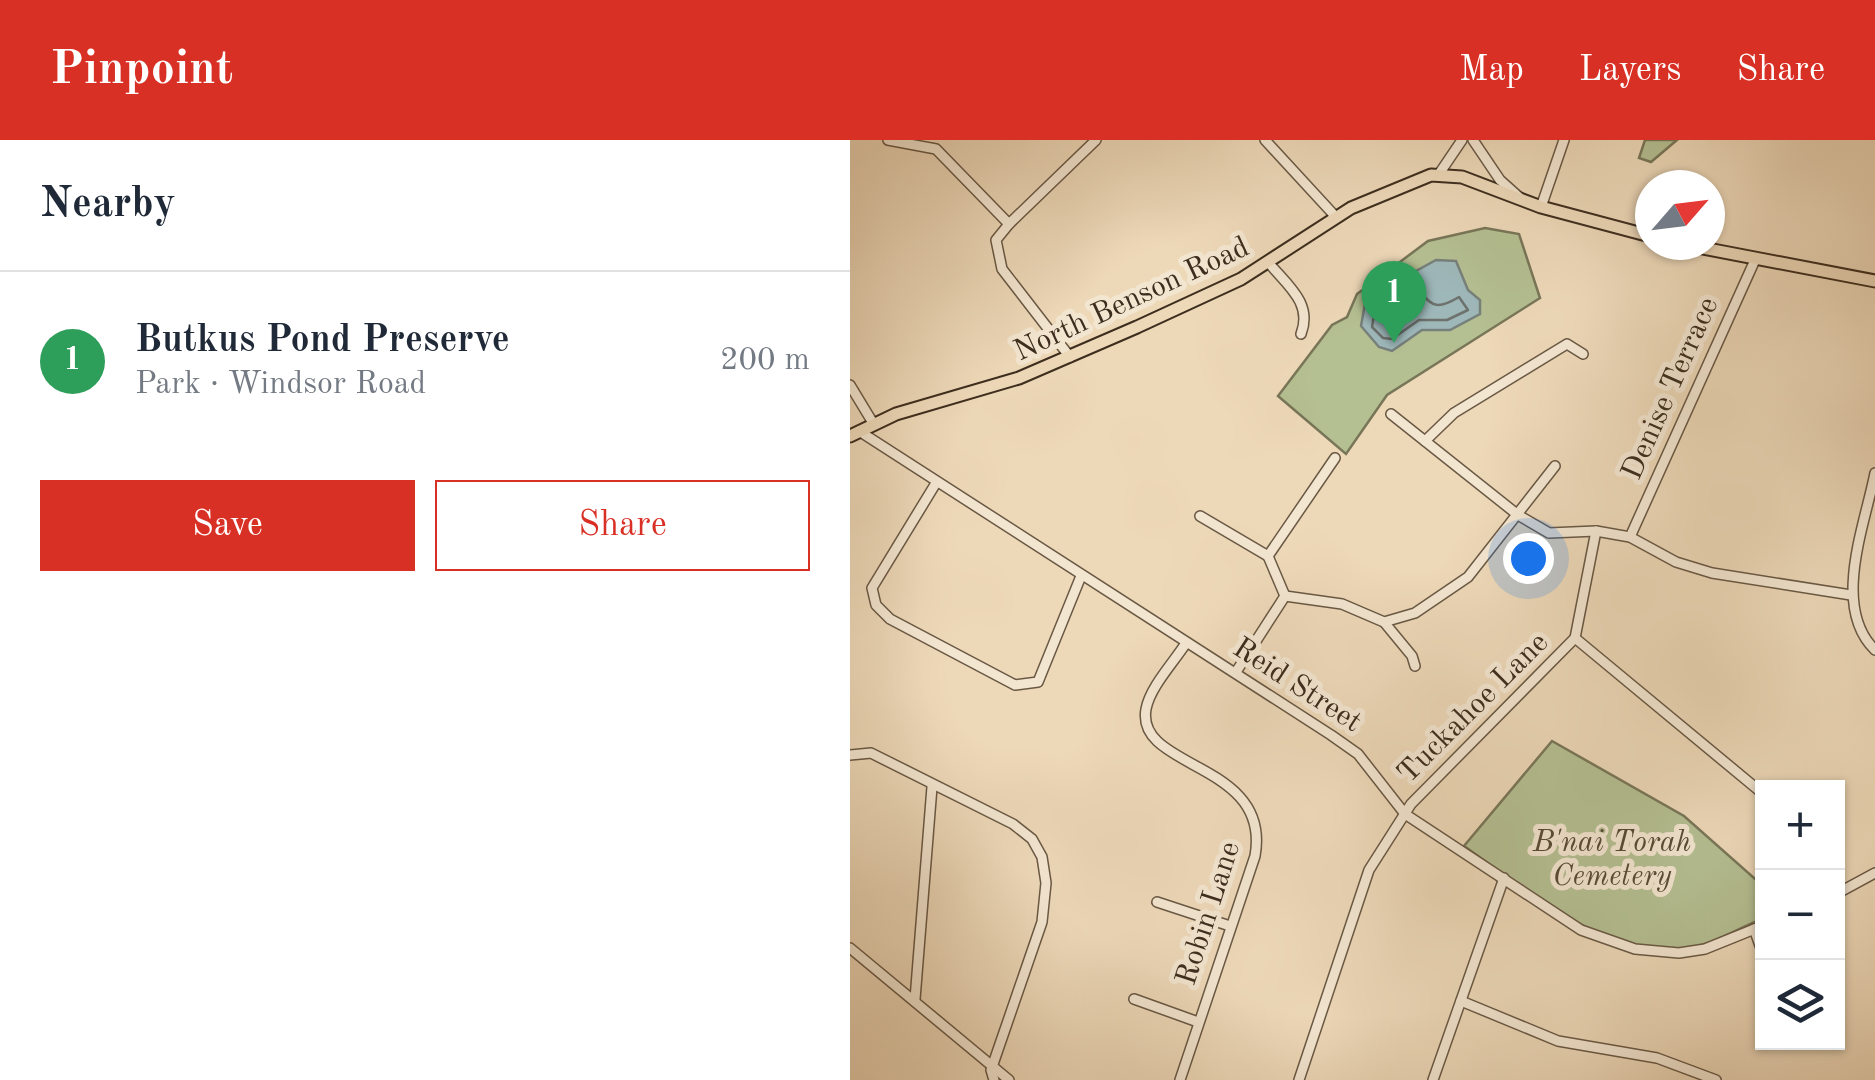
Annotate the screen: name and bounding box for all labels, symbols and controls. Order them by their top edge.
text: Pinpoint [50,46,233,94]
text: Map [1459,53,1524,88]
text: Layers [1579,53,1682,88]
text: Share [1737,53,1825,88]
north arrow [1635,170,1725,260]
text: Nearby [40,184,176,226]
street label: North Benson Road [1010,232,1254,367]
pin: 1 [1362,260,1426,343]
street label: Denise Terrace [1617,293,1724,485]
text: Butkus Pond Preserve [135,322,510,360]
text: 1 [63,345,82,377]
text: 200 m [720,345,810,377]
text: Park · Windsor Road [135,369,426,401]
button: Save [40,480,415,571]
button: Share [435,480,810,571]
your location [1503,533,1554,584]
street label: Tuckahoe Lane [1392,627,1554,789]
street label: Reid Street [1227,633,1367,738]
map controls [1755,780,1845,1050]
button: + [1755,780,1845,870]
park label: B'nai Torah Cemetery [1532,828,1691,892]
street label: Robin Lane [1172,838,1246,989]
button: − [1755,870,1845,960]
button: layers [1755,960,1845,1050]

